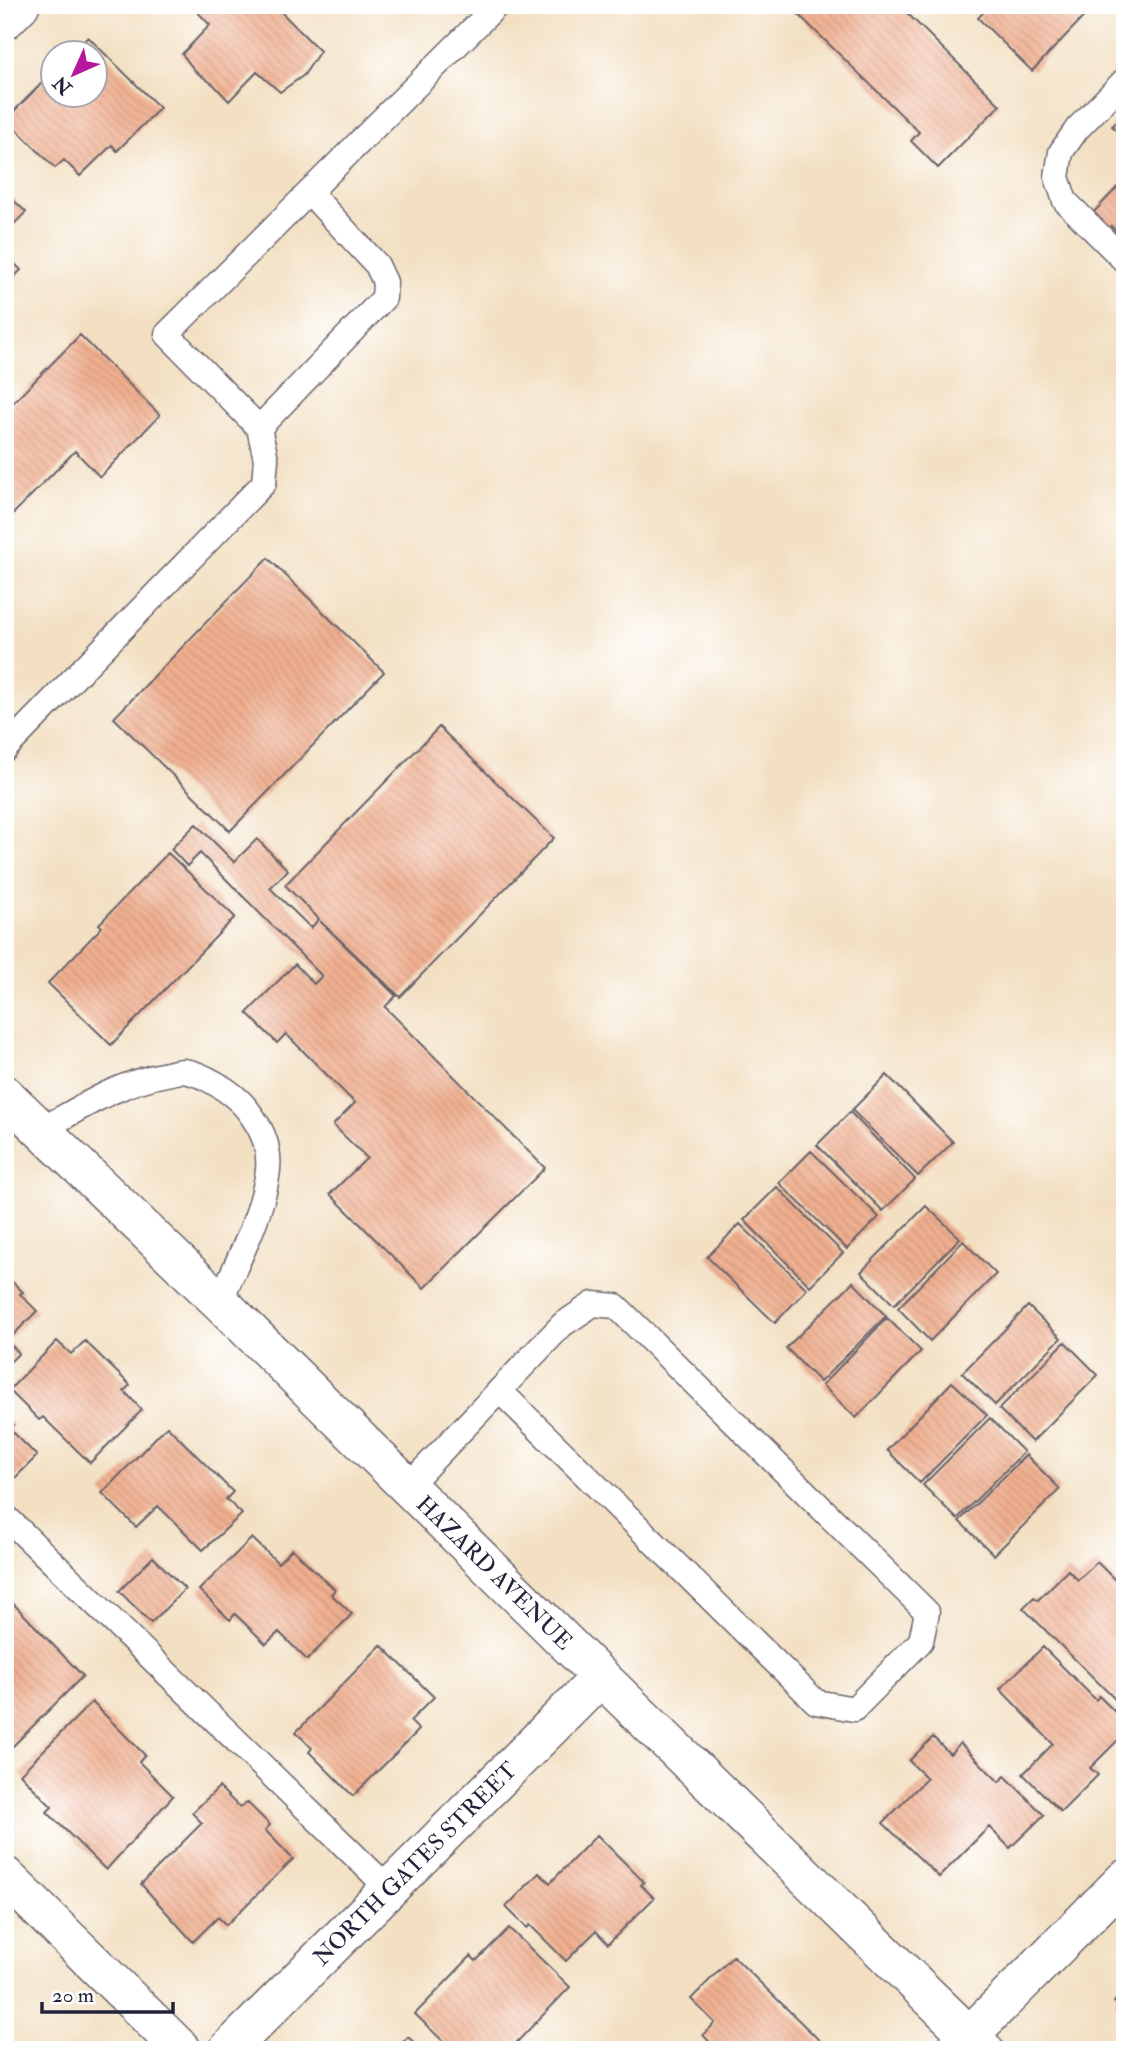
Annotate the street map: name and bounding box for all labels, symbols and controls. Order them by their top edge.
north arrow [38,38,108,108]
text: N [47,70,78,101]
street label: HAZARD AVENUE [410,1490,579,1656]
street label: NORTH GATES STREET [307,1756,523,1972]
scale bar [42,1971,173,2015]
text: 20 m [52,1982,94,2009]

